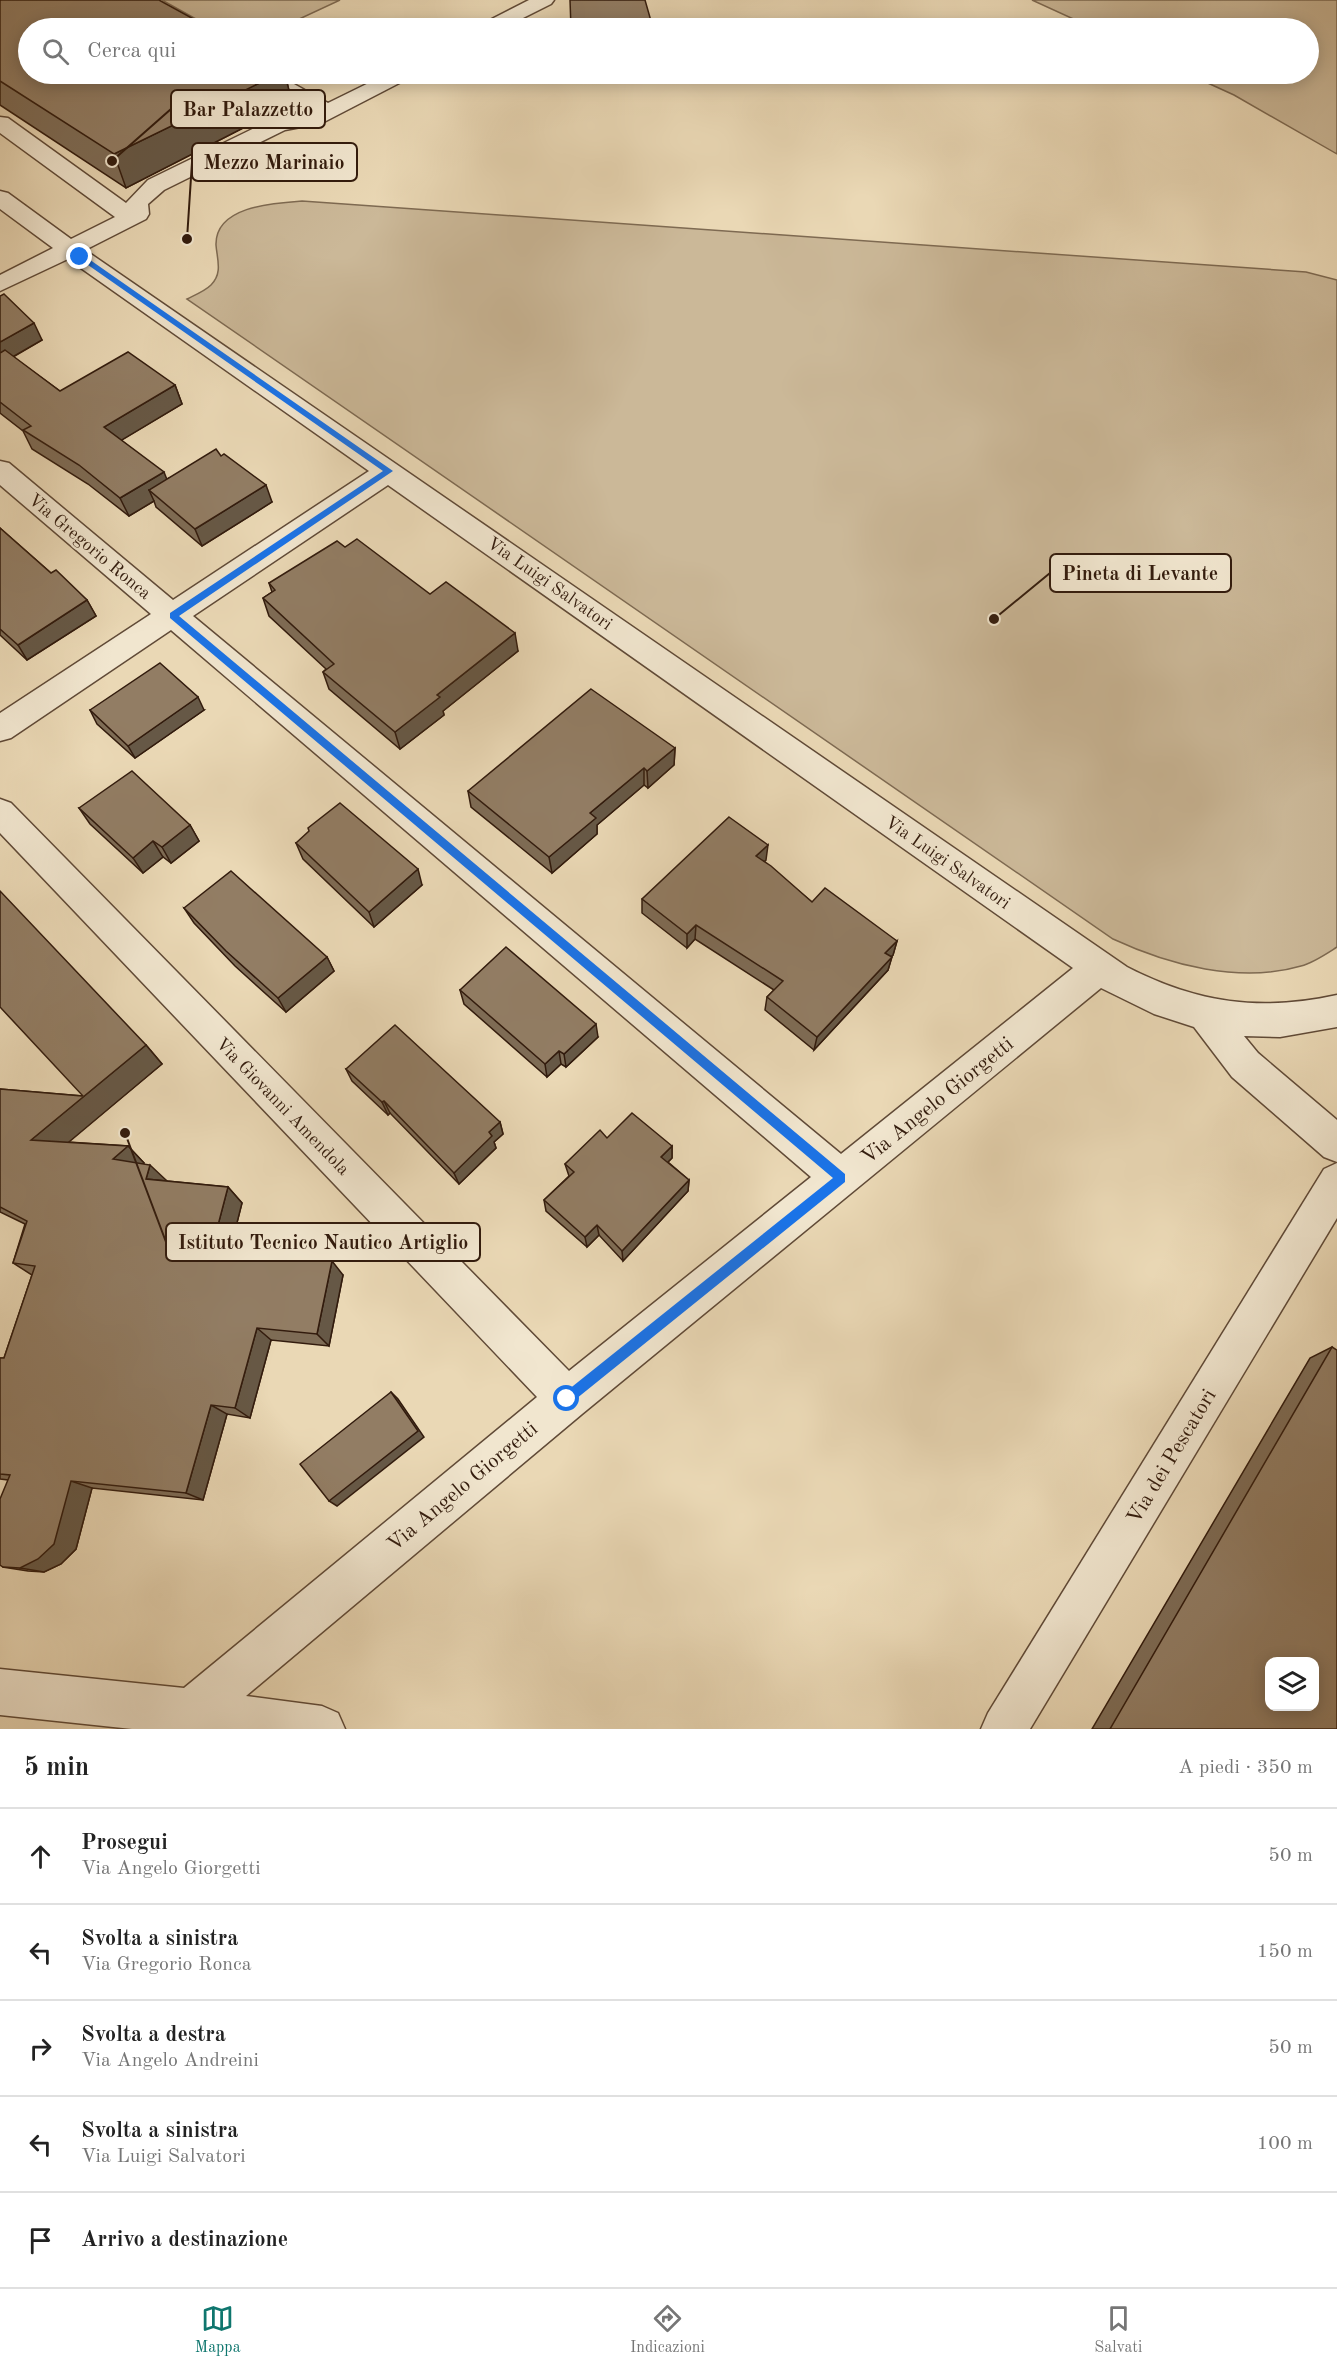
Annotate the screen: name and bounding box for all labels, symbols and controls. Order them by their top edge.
search box [18,18,1319,84]
icon: search [39,35,72,68]
text: Cerca qui [87,40,176,62]
callout: Bar Palazzetto [171,90,325,128]
text: Bar Palazzetto [183,101,313,121]
callout: Mezzo Marinaio [192,143,357,181]
text: Mezzo Marinaio [203,154,345,174]
route end [66,243,92,269]
street label: Via Gregorio Ronca [25,490,154,603]
street label: Via Luigi Salvatori [484,534,615,634]
callout: Pineta di Levante [1050,554,1231,592]
text: Pineta di Levante [1062,565,1218,585]
street label: Via Luigi Salvatori [882,813,1013,913]
street label: Via Angelo Giorgetti [858,1034,1018,1169]
street label: Via Giovanni Amendola [212,1035,352,1179]
callout: Istituto Tecnico Nautico Artiglio [166,1223,480,1261]
text: Istituto Tecnico Nautico Artiglio [178,1234,468,1254]
route start [553,1385,579,1411]
street label: Via dei Pescatori [1124,1386,1221,1528]
street label: Via Angelo Giorgetti [384,1418,542,1556]
map controls [1265,1657,1319,1711]
button: layers [1265,1657,1319,1711]
text: 5 min [24,1755,89,1781]
text: A piedi · 350 m [1178,1758,1313,1778]
text: Prosegui [81,1832,168,1854]
icon: ahead [24,1840,57,1873]
text: 50 m [1268,1846,1313,1866]
text: Via Angelo Giorgetti [81,1859,261,1879]
text: Svolta a sinistra [81,1928,239,1950]
icon: left [24,1936,57,1969]
text: 150 m [1257,1942,1313,1962]
text: Via Gregorio Ronca [81,1955,252,1975]
text: Svolta a destra [81,2024,226,2046]
icon: right [24,2032,57,2065]
text: 50 m [1268,2038,1313,2058]
text: Via Angelo Andreini [81,2051,259,2071]
text: Svolta a sinistra [81,2120,239,2142]
icon: left [24,2128,57,2161]
text: 100 m [1257,2134,1313,2154]
text: Via Luigi Salvatori [81,2147,246,2167]
icon: arrive [24,2224,57,2257]
text: Arrivo a destinazione [81,2229,288,2251]
tab: Mappa [195,2302,241,2358]
tab: Indicazioni [630,2302,705,2358]
tab: Salvati [1094,2302,1142,2358]

